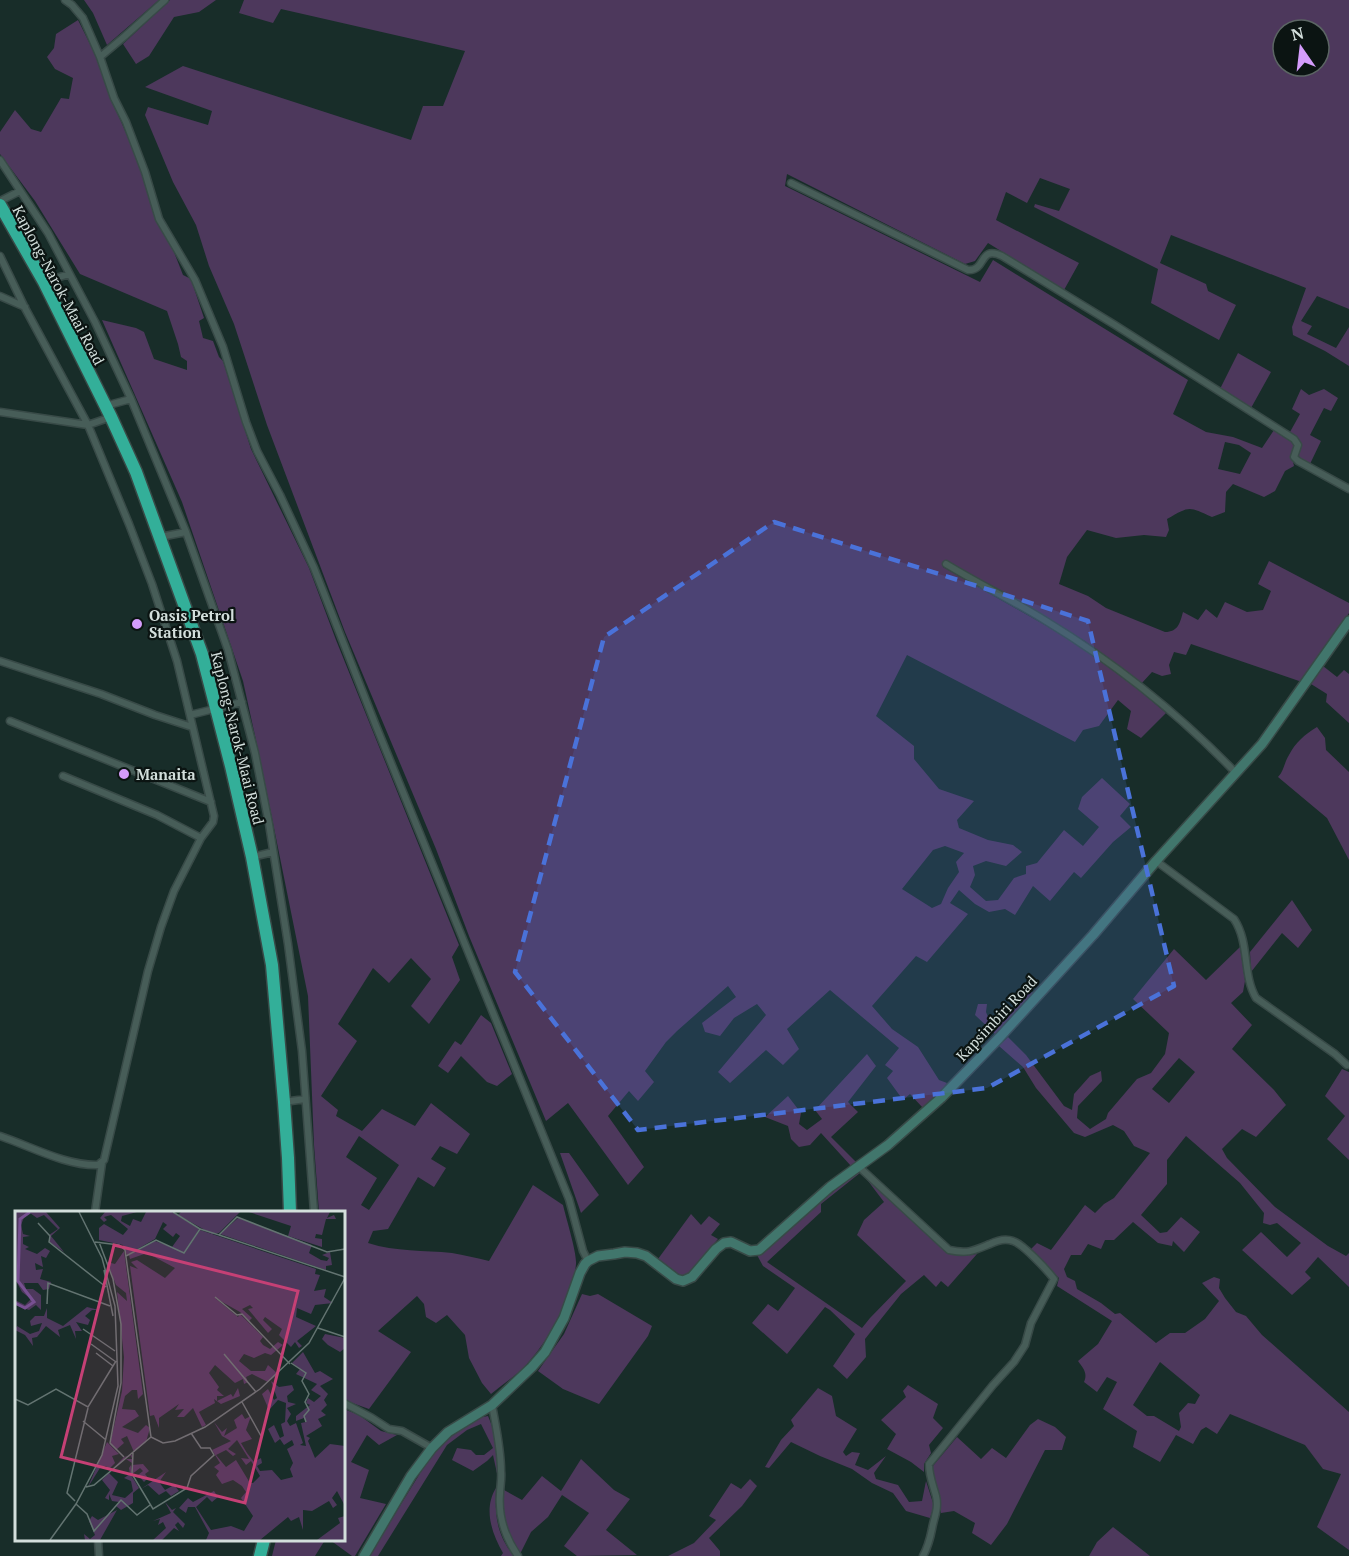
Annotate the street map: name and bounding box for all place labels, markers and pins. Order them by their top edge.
place label: Oasis Petrol Station [149,605,235,642]
marker: Oasis Petrol Station [130,617,144,631]
place label: Manaita [136,764,196,784]
marker: Manaita [117,767,131,781]

